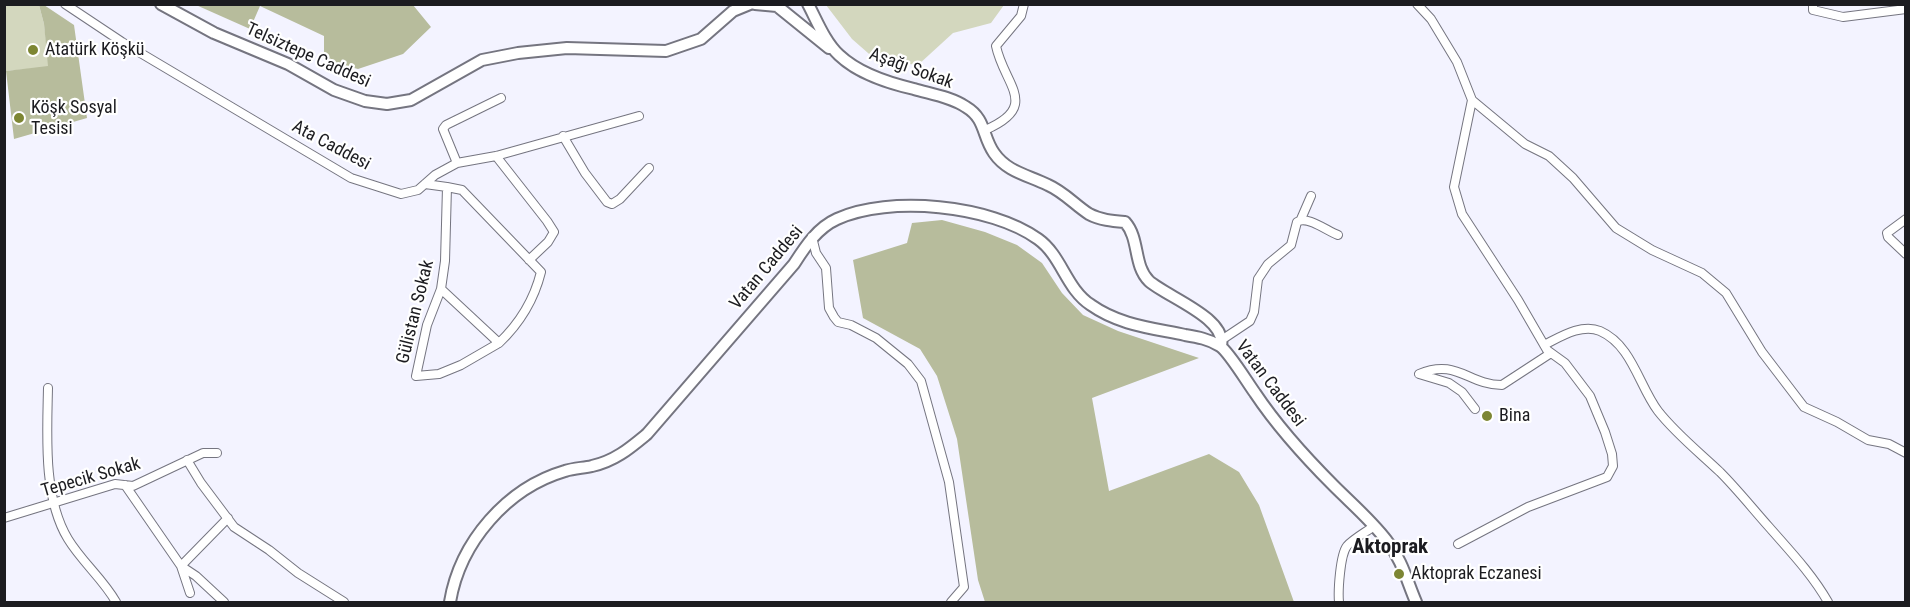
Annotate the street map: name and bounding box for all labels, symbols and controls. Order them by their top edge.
street label: Telsiztepe Caddesi [242,19,374,93]
place label: Atatürk Köşkü [45,39,145,61]
marker: Atatürk Köşkü [26,43,40,57]
street label: Aşağı Sokak [866,44,956,94]
place label: Köşk Sosyal Tesisi [31,97,117,140]
marker: Köşk Sosyal Tesisi [12,111,26,125]
street label: Ata Caddesi [288,116,374,176]
street label: Vatan Caddesi [726,222,808,314]
street label: Gülistan Sokak [393,258,439,366]
street label: Vatan Caddesi [1231,337,1309,431]
place label: Bina [1499,405,1530,427]
marker: Bina [1480,409,1494,423]
street label: Tepecik Sokak [39,454,143,502]
district label: Aktoprak [1352,535,1428,561]
place label: Aktoprak Eczanesi [1411,563,1542,585]
marker: Aktoprak Eczanesi [1392,567,1406,581]

